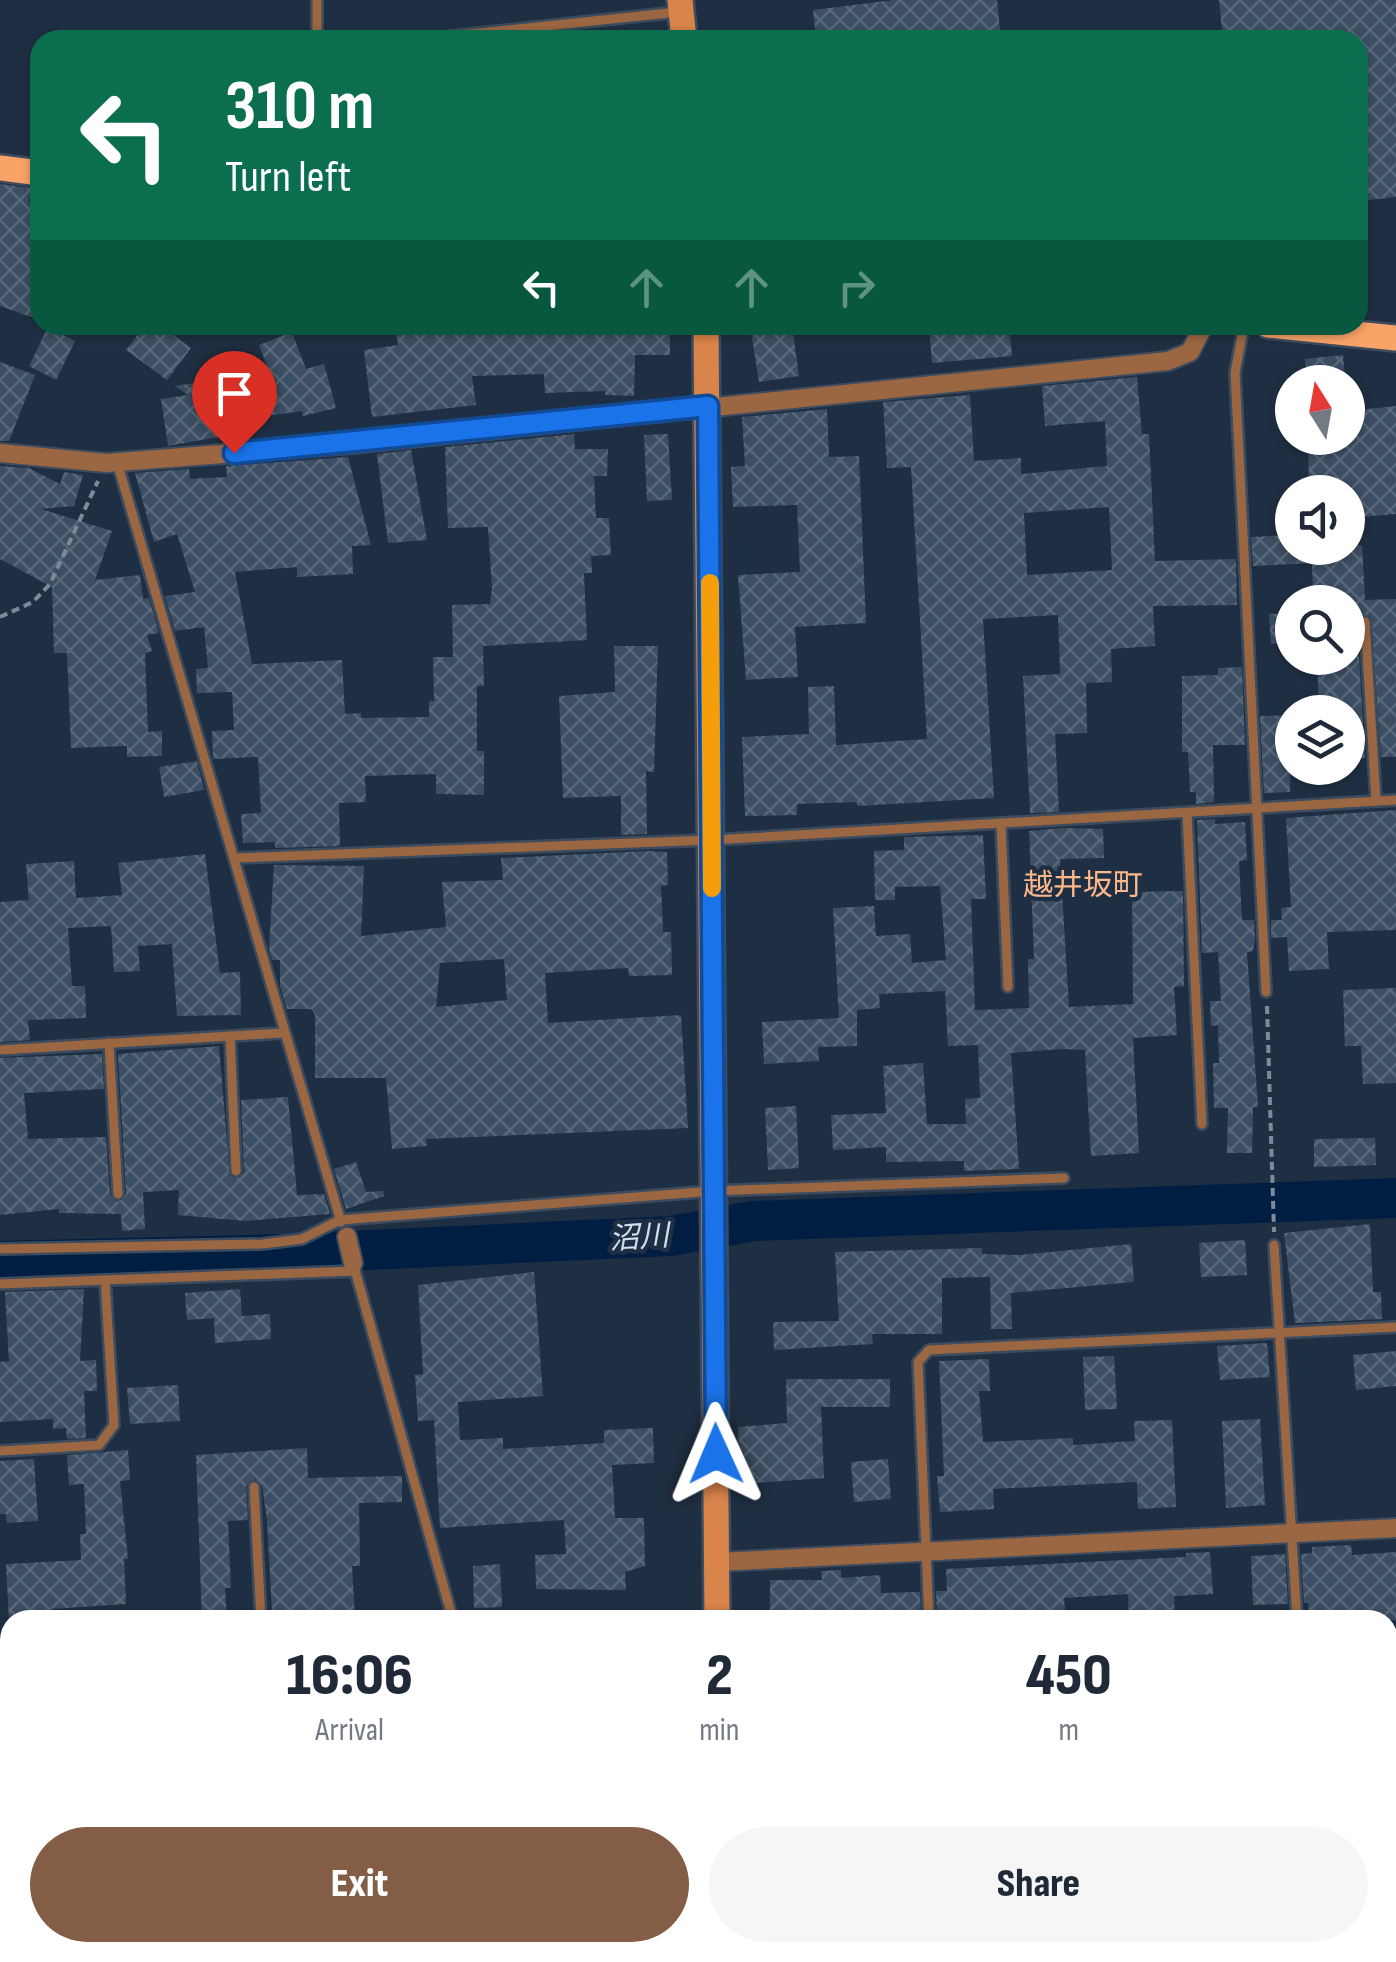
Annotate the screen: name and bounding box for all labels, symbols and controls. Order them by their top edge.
text: 310 m [225,65,374,149]
icon: left [60,70,190,200]
text: Turn left [225,150,351,205]
icon: left [514,260,569,315]
icon: ahead [619,260,674,315]
icon: ahead [724,260,779,315]
icon: right [829,260,884,315]
pin [192,351,277,454]
north arrow [1275,365,1365,455]
map controls [1275,365,1365,785]
icon: arrive [207,366,262,421]
button: sound [1275,475,1365,565]
button: search [1275,585,1365,675]
button: layers [1275,695,1365,785]
district label: 越井坂町 [1023,868,1143,904]
water label: 沼川 [608,1218,673,1258]
position arrow [664,1402,768,1506]
text: 16:06 [286,1640,413,1712]
text: 2 [706,1640,733,1712]
text: 450 [1026,1640,1112,1712]
text: Arrival [315,1711,384,1750]
text: min [699,1711,739,1750]
text: m [1058,1711,1079,1750]
button: Exit [30,1827,689,1942]
button: Share [709,1827,1368,1942]

